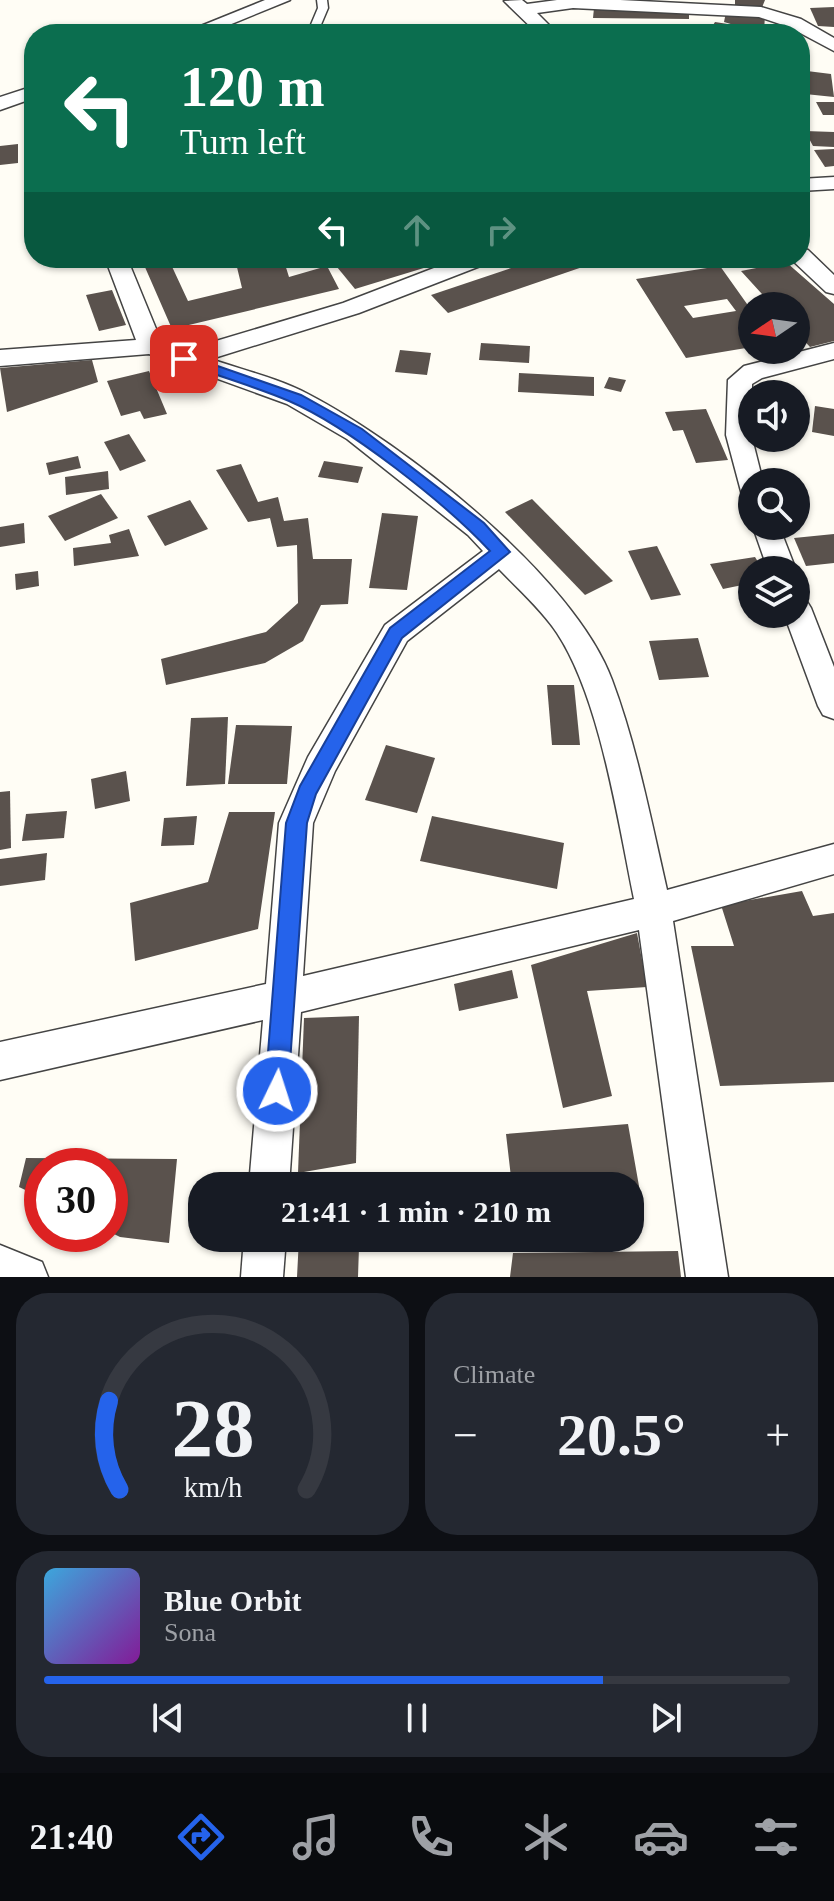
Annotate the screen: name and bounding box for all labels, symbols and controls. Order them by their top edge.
icon: left [48,56,152,160]
text: 120 m [180,56,325,118]
text: Turn left [180,122,306,162]
icon: left [311,208,355,252]
icon: ahead [395,208,439,252]
icon: right [479,208,523,252]
north arrow [738,292,810,364]
map controls [738,292,810,628]
pin [150,325,218,393]
icon: arrive [162,337,206,381]
button: sound [738,380,810,452]
button: search [738,468,810,540]
button: layers [738,556,810,628]
position arrow [235,1049,319,1133]
speed limit sign: 30 [24,1148,128,1252]
text: 21:41 · 1 min · 210 m [281,1195,551,1228]
text: Climate [453,1360,535,1389]
text: 28 [171,1382,254,1474]
text: 20.5° [557,1402,686,1468]
text: − [453,1411,478,1460]
text: + [765,1411,790,1460]
text: km/h [183,1472,242,1503]
text: Blue Orbit [164,1584,302,1617]
text: Sona [164,1618,216,1647]
icon: previous [146,1696,190,1740]
icon: pause [395,1696,439,1740]
icon: next [644,1696,688,1740]
icon: directions [173,1809,229,1865]
icon: music [288,1809,344,1865]
icon: phone [403,1809,459,1865]
icon: climate [518,1809,574,1865]
icon: car [633,1809,689,1865]
icon: filters [748,1809,804,1865]
text: 21:40 [30,1817,114,1857]

